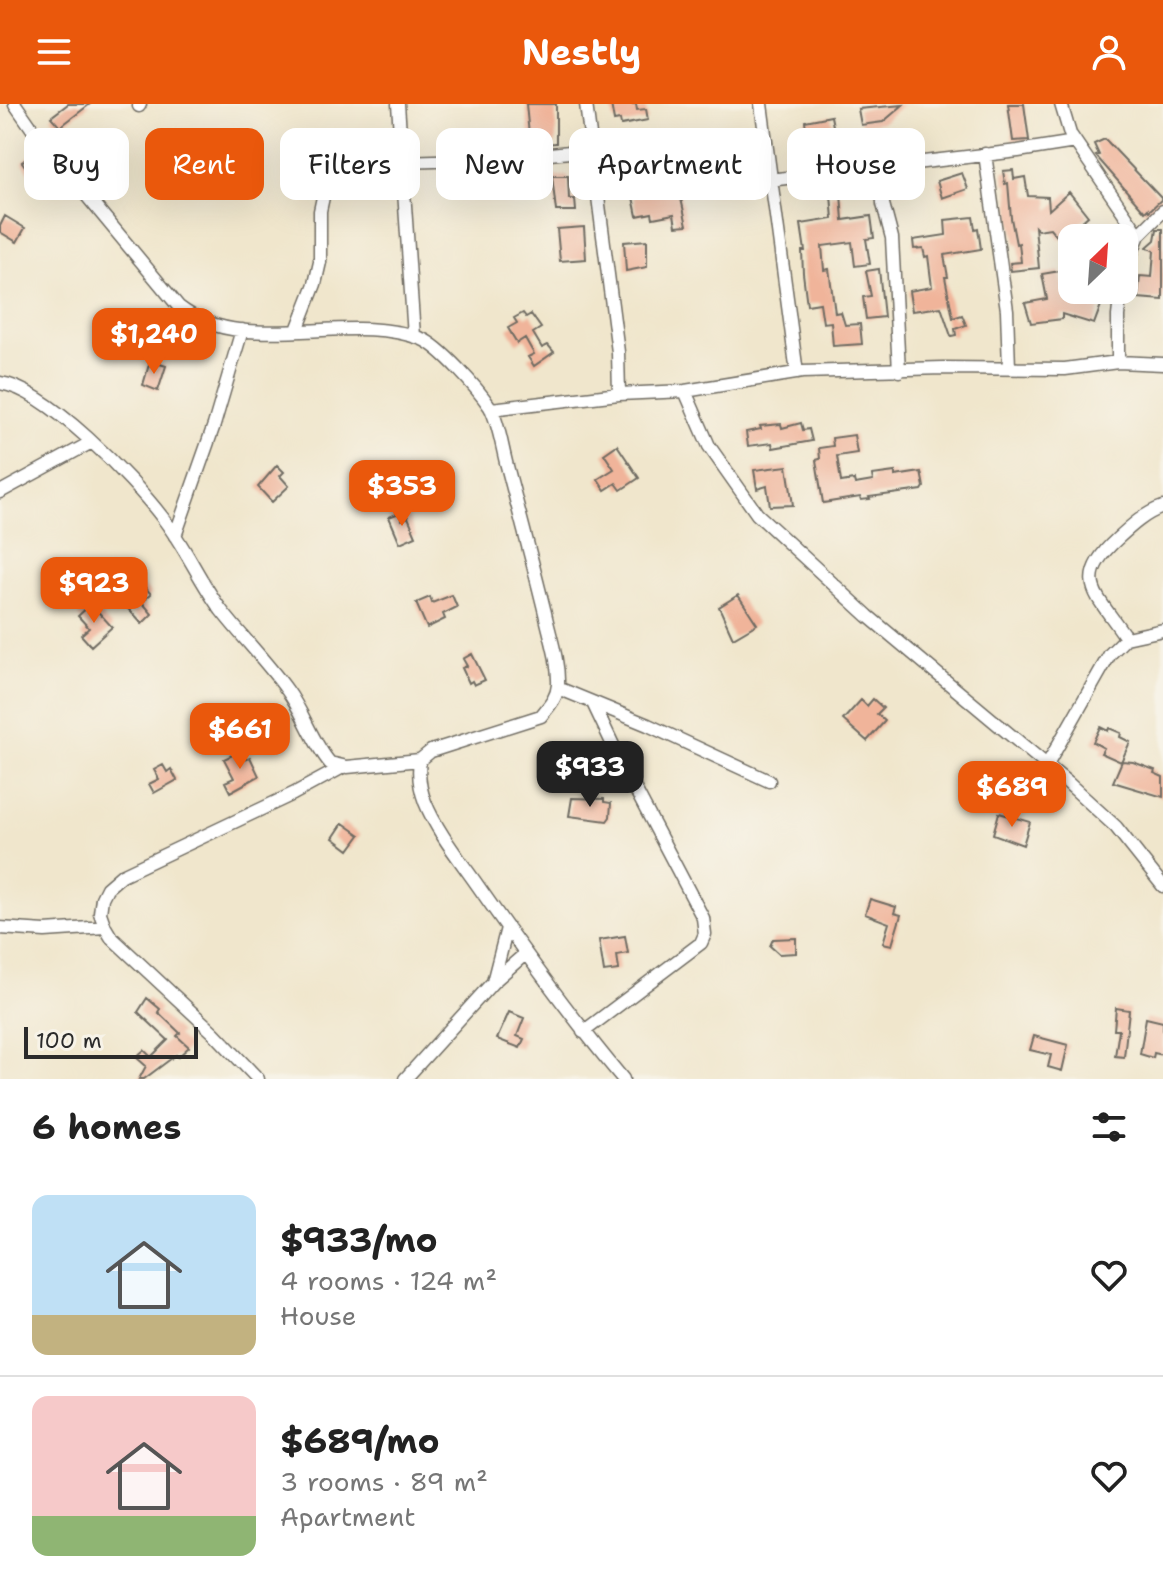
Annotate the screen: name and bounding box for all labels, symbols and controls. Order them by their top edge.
text: Nestly [522,28,641,77]
icon: menu [32,30,76,74]
icon: person [1087,30,1131,74]
chip: Buy [24,128,129,200]
chip: Rent [145,128,264,200]
chip: Filters [280,128,420,200]
chip: New [436,128,553,200]
chip: Apartment [569,128,771,200]
chip: House [787,128,925,200]
north arrow [1058,224,1138,304]
map controls [1058,224,1138,304]
pin: $1,240 [89,308,219,376]
text: $1,240 [110,316,198,351]
pin: $353 [355,460,449,528]
text: $353 [367,468,437,503]
pin: $923 [47,557,141,625]
text: $923 [59,565,129,600]
pin: $661 [193,703,287,771]
text: $661 [208,711,272,746]
pin: $933 [543,741,637,809]
text: $933 [555,749,625,784]
pin: $689 [965,761,1059,829]
text: $689 [976,769,1048,804]
scale bar [24,1023,198,1059]
text: 100 m [36,1026,102,1055]
text: 6 homes [32,1104,181,1150]
icon: filters [1087,1105,1131,1149]
text: $933/mo [280,1217,438,1263]
icon: home [96,1227,192,1323]
icon: heart [1087,1253,1131,1297]
text: 4 rooms · 124 m² [280,1263,497,1298]
text: House [280,1298,356,1333]
text: $689/mo [280,1418,440,1464]
icon: home [96,1428,192,1524]
icon: heart [1087,1454,1131,1498]
text: 3 rooms · 89 m² [280,1464,488,1499]
text: Apartment [280,1499,416,1534]

